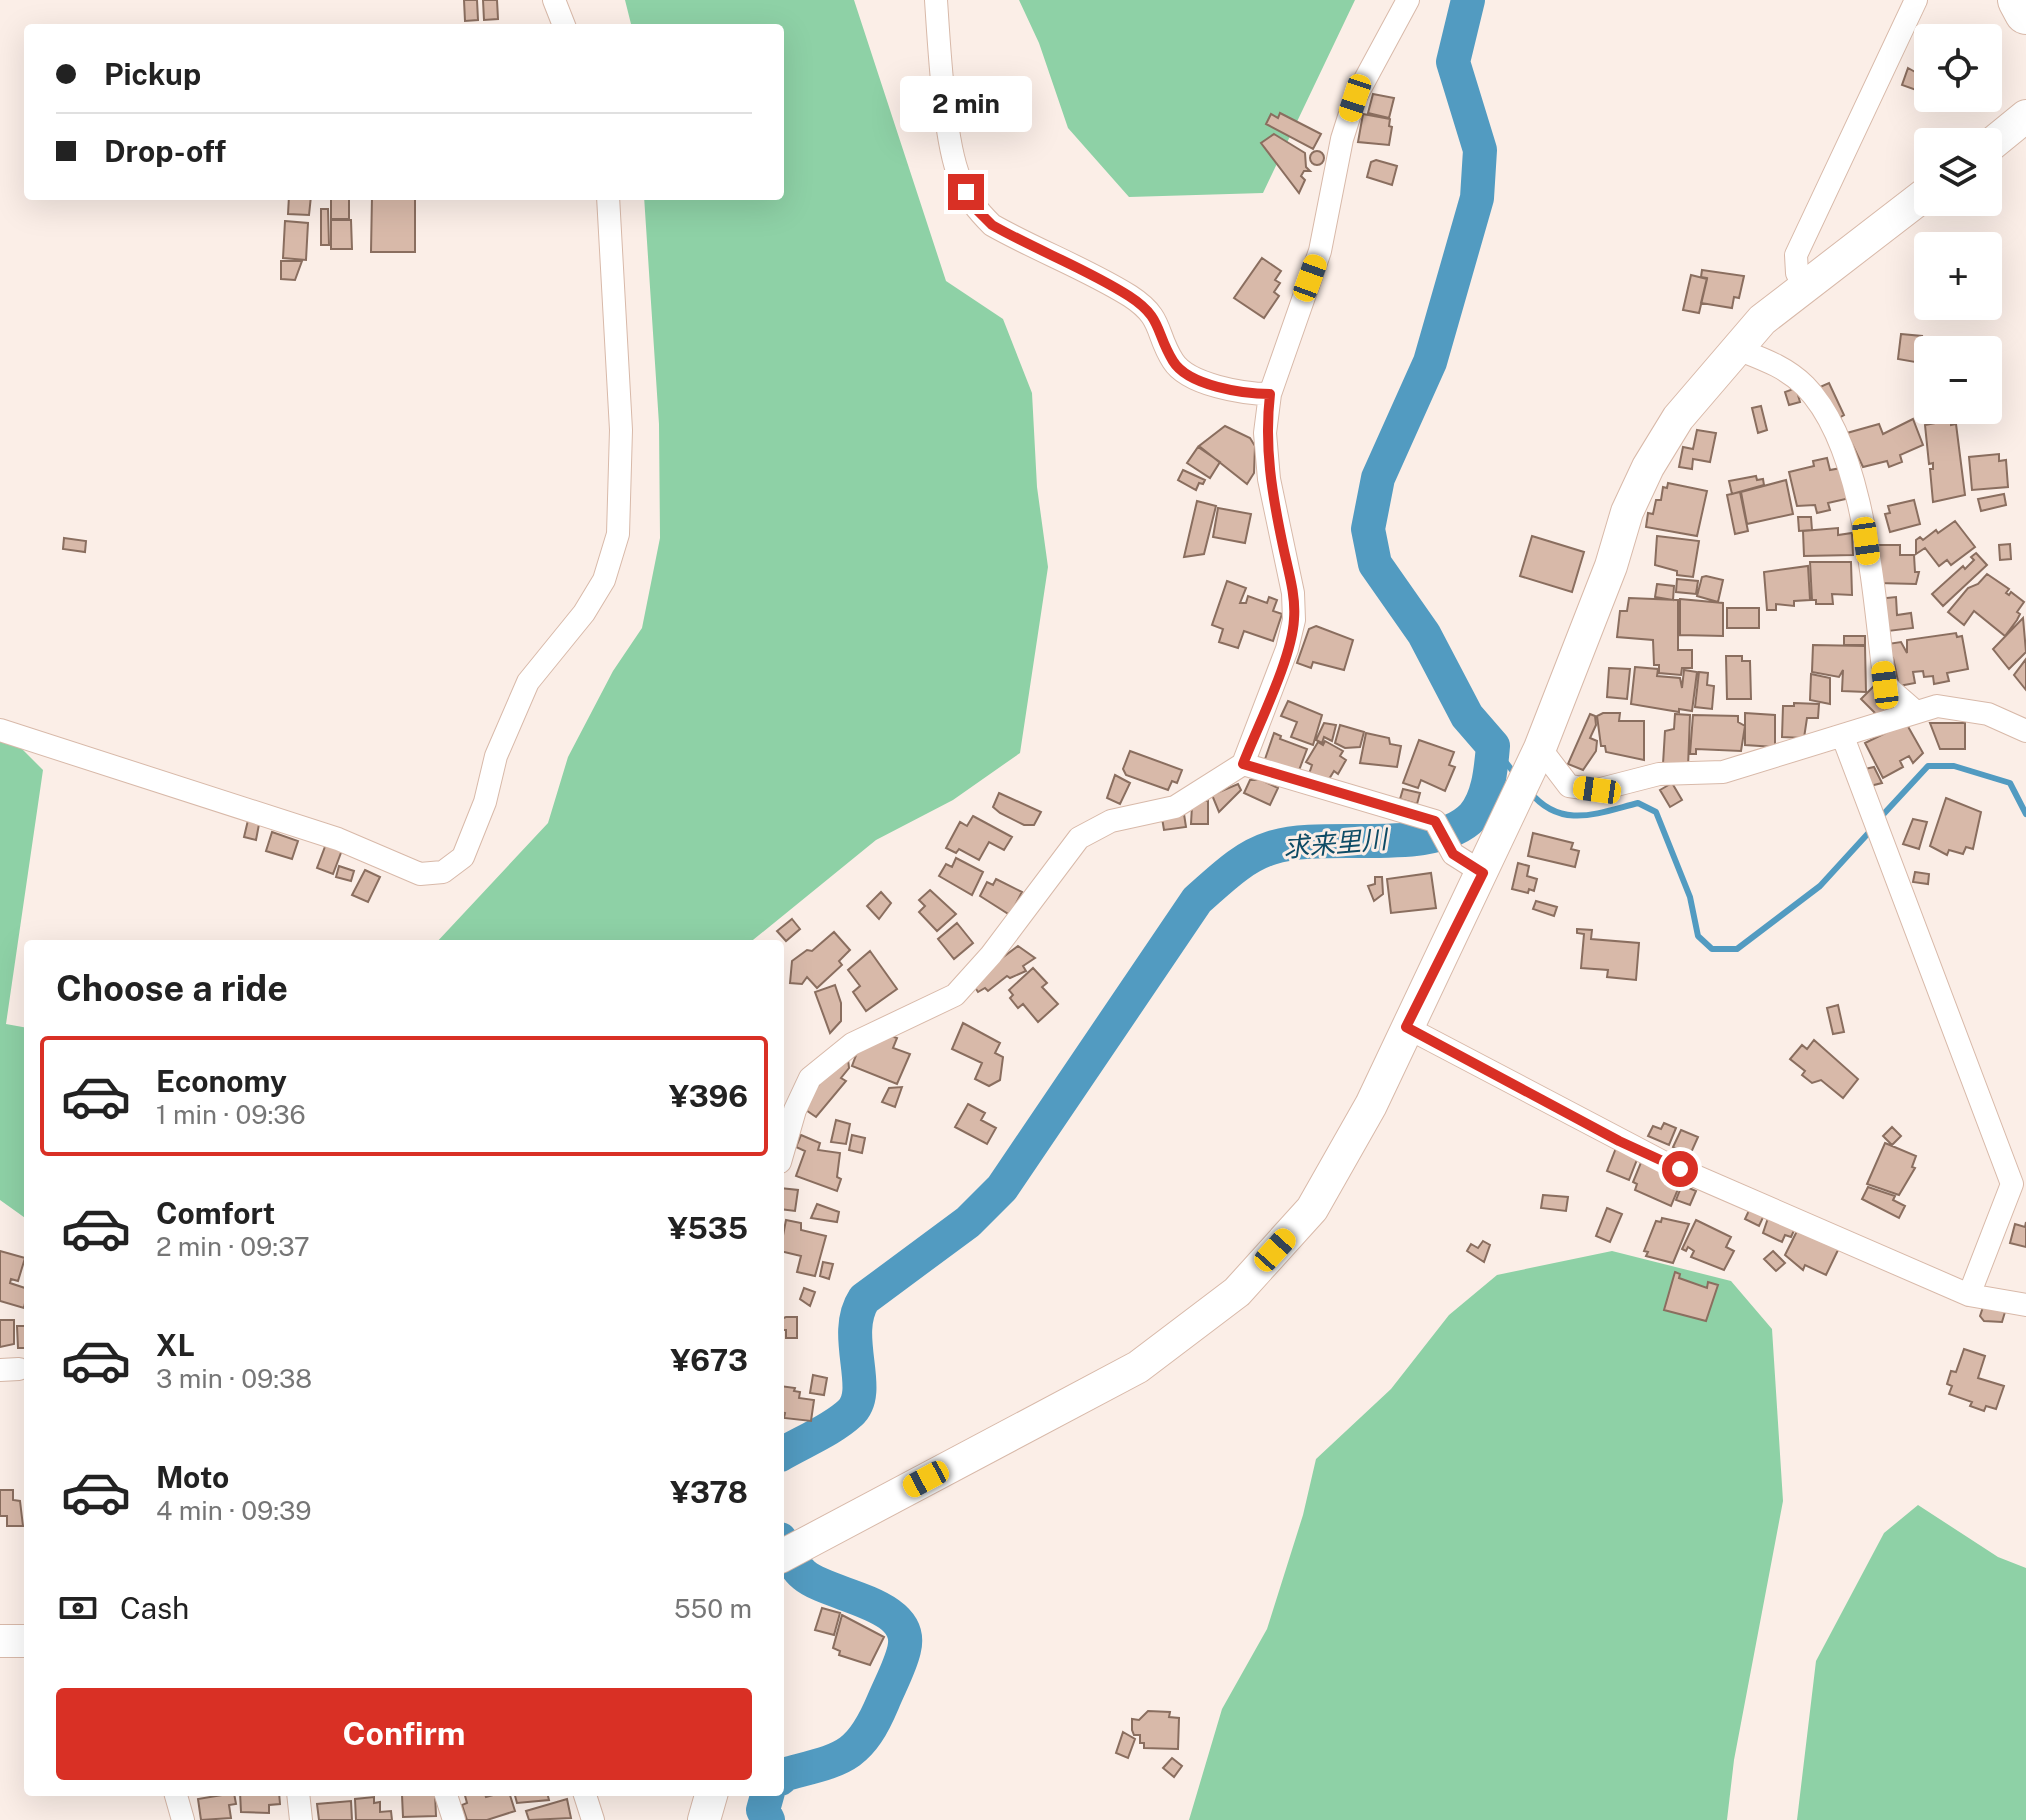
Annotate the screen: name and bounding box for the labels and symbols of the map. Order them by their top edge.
car [1336,71,1374,125]
callout: 2 min [900,76,1032,132]
route end [948,174,984,210]
car [1291,251,1329,305]
car [1851,516,1881,566]
car [1870,660,1900,710]
car [1572,775,1622,805]
water label: 求来里川 [1282,823,1391,863]
route start [1662,1151,1698,1187]
car [1250,1224,1300,1276]
car [899,1457,953,1501]

